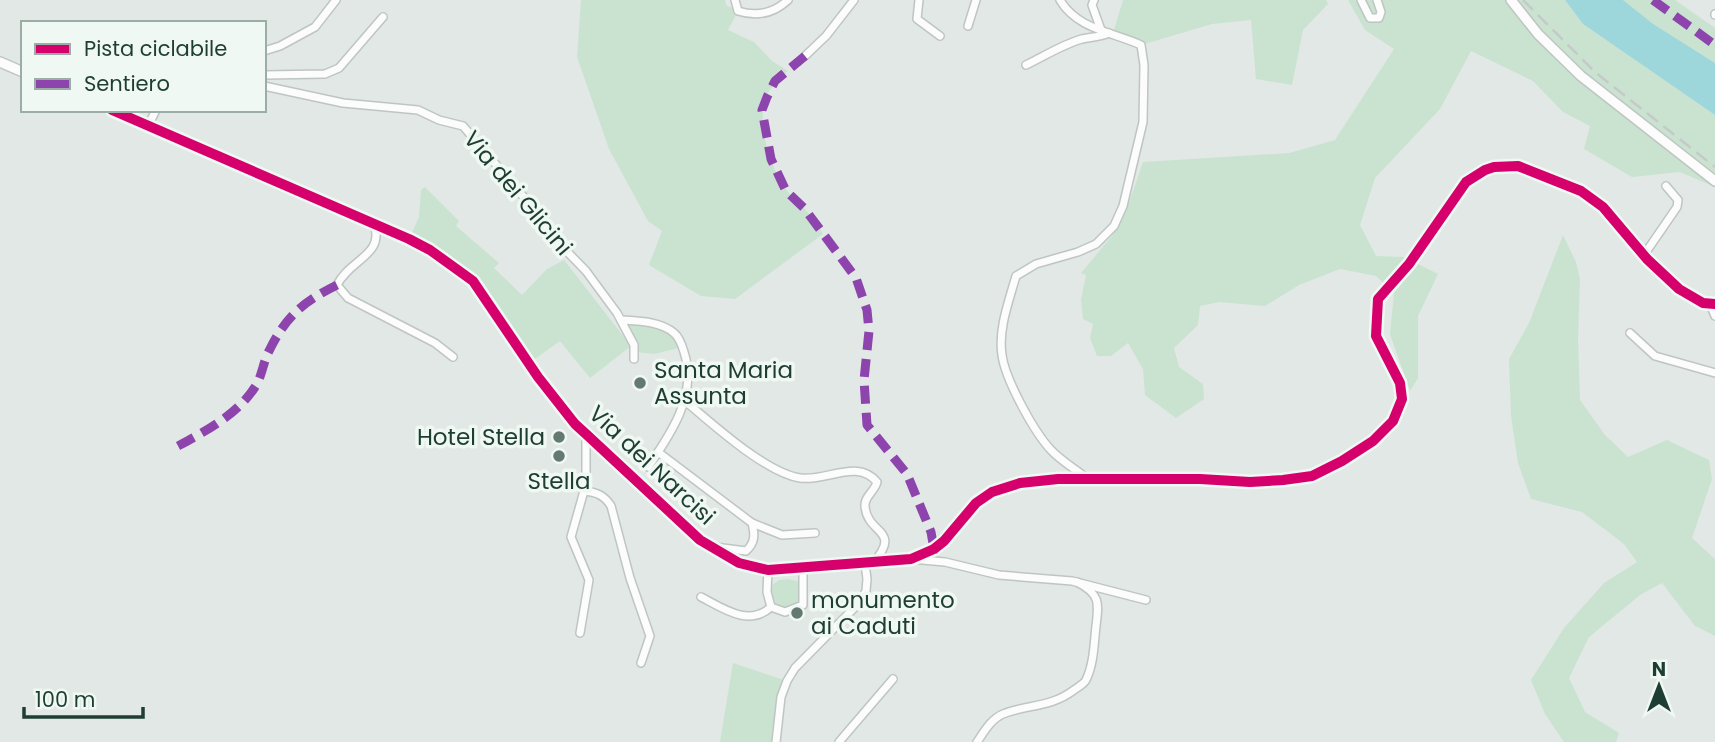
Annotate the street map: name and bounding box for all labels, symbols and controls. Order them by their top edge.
legend [21,21,266,112]
text: Pista ciclabile [84,34,227,63]
text: Sentiero [84,69,170,98]
street label: Via dei Glicini [456,124,580,262]
place label: Santa Maria Assunta [654,354,793,412]
marker: Santa Maria Assunta [632,375,648,391]
street label: Via dei Narcisi [582,398,722,532]
place label: Hotel Stella [417,421,545,453]
marker: Hotel Stella [551,429,567,445]
marker: Stella [551,448,567,464]
place label: Stella [528,465,591,497]
place label: monumento ai Caduti [811,584,955,642]
marker: monumento ai Caduti [789,605,805,621]
north arrow [1624,651,1694,721]
text: N [1652,656,1666,683]
scale bar [24,676,144,720]
text: 100 m [35,685,95,714]

